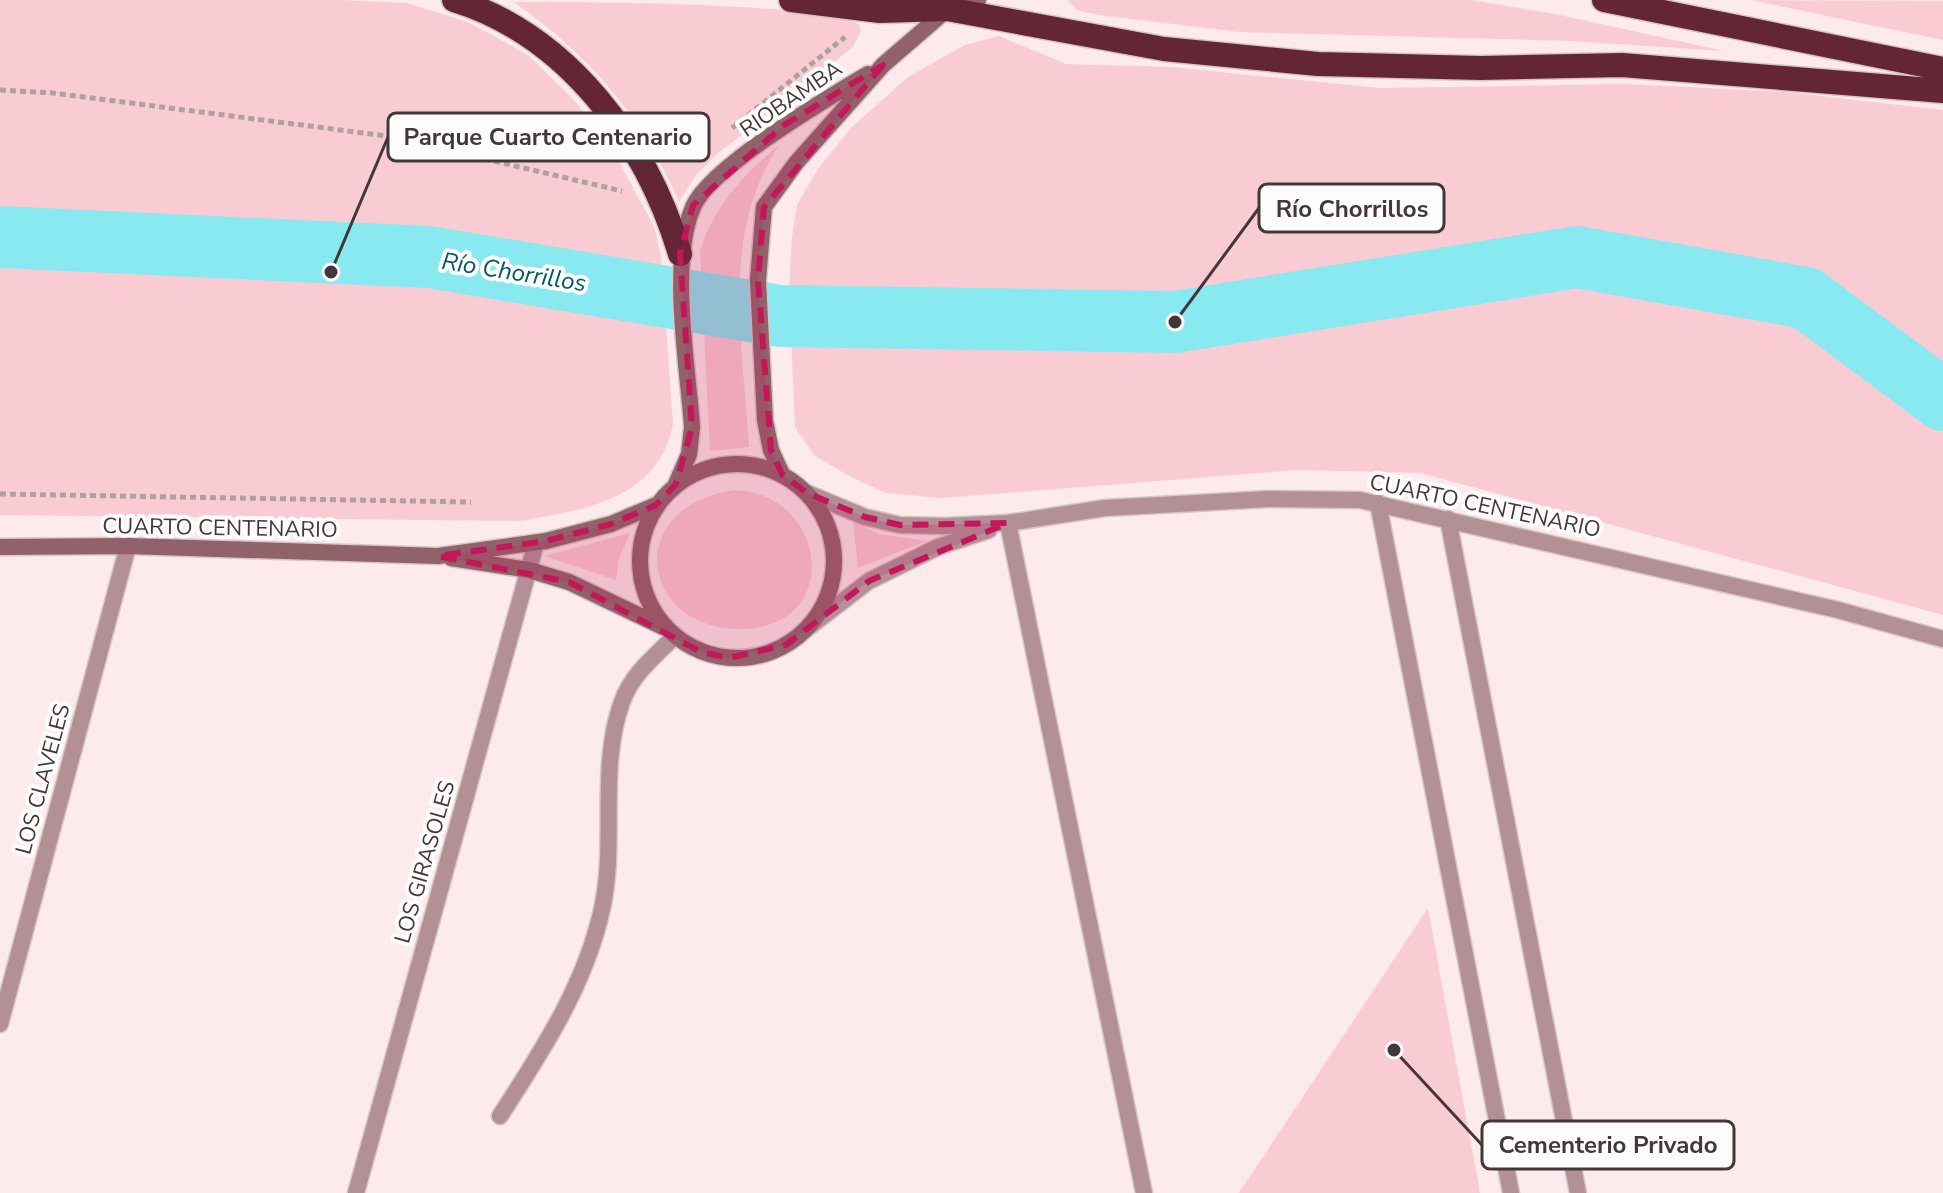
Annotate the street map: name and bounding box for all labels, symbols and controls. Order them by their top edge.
street label: RIOBAMBA [734,54,848,144]
callout: Parque Cuarto Centenario [388,113,709,161]
text: Parque Cuarto Centenario [404,121,692,153]
callout: Río Chorrillos [1259,184,1444,232]
text: Río Chorrillos [1276,193,1428,225]
water label: Río Chorrillos [439,245,589,299]
street label: CUARTO CENTENARIO [1367,467,1603,545]
street label: CUARTO CENTENARIO [102,511,338,545]
street label: LOS CLAVELES [9,701,77,857]
street label: LOS GIRASOLES [387,777,463,947]
callout: Cementerio Privado [1482,1121,1734,1169]
text: Cementerio Privado [1498,1129,1718,1161]

